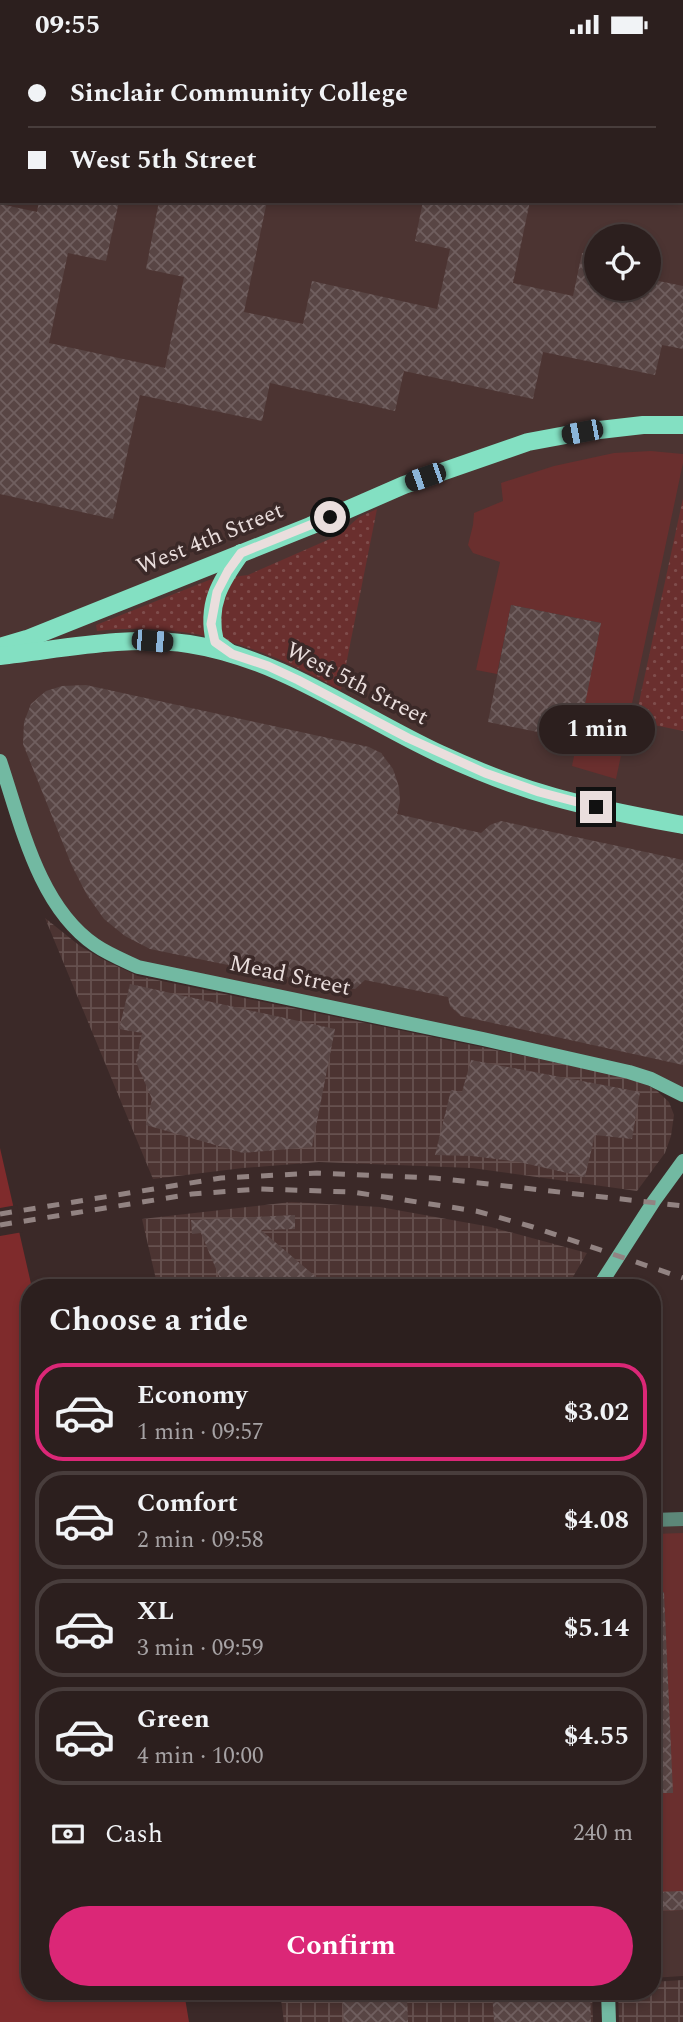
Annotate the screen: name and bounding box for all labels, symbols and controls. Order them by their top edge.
text: 09:55 [35,5,100,45]
text: Sinclair Community College [70,73,408,113]
text: West 5th Street [70,140,256,180]
map controls [584,224,661,301]
button: locate [584,224,661,301]
car [560,418,605,446]
car [402,460,449,494]
street label: West 4th Street [131,494,289,584]
route start [314,501,346,533]
car [131,629,174,653]
street label: West 5th Street [280,633,434,735]
callout: 1 min [538,705,654,755]
text: 1 min [566,712,628,747]
route end [580,791,612,823]
street label: Mead Street [226,946,354,1006]
text: Choose a ride [49,1296,248,1345]
text: Economy [137,1375,247,1415]
icon: car [53,1381,116,1444]
text: $3.02 [564,1392,629,1432]
text: 1 min · 09:57 [137,1415,264,1450]
text: Comfort [137,1483,238,1523]
icon: car [53,1489,116,1552]
text: $4.08 [564,1500,629,1540]
text: 2 min · 09:58 [137,1523,264,1558]
text: XL [137,1591,174,1631]
icon: car [53,1597,116,1660]
text: $5.14 [564,1608,629,1648]
text: 3 min · 09:59 [137,1631,264,1666]
text: Green [137,1699,210,1739]
icon: car [53,1705,116,1768]
text: $4.55 [564,1716,629,1756]
text: 4 min · 10:00 [137,1739,264,1774]
text: Cash [105,1814,163,1854]
icon: cash [49,1815,87,1853]
text: 240 m [573,1816,633,1851]
button: Confirm [49,1906,633,1986]

